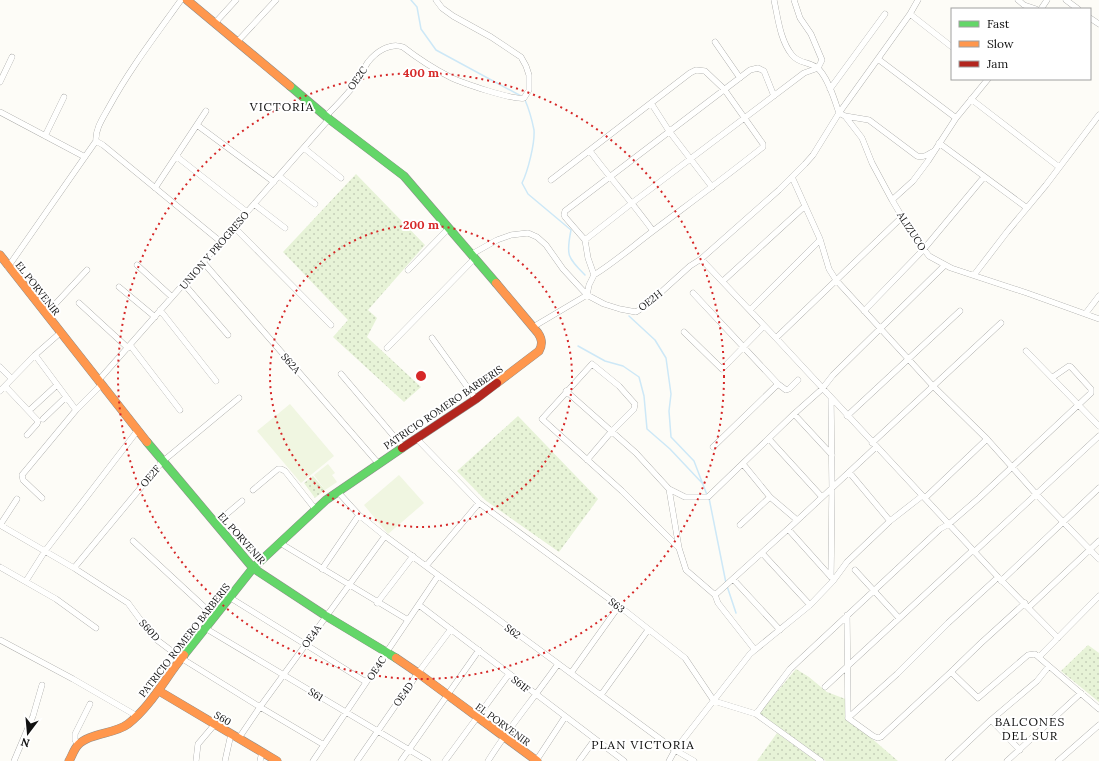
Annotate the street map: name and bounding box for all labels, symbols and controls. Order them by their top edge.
legend [951,8,1091,80]
text: Fast [987,16,1010,31]
text: Slow [987,36,1014,51]
text: Jam [986,56,1008,71]
street label: OE2C [345,64,370,93]
text: 400 m [403,65,439,80]
district label: VICTORIA [249,99,314,114]
street label: ALIZUCO [894,208,929,253]
street label: UNION Y PROGRESO [177,209,252,292]
text: 200 m [403,217,439,232]
street label: EL PORVENIR [13,259,63,318]
street label: OE2H [636,287,665,314]
street label: S62A [278,350,304,377]
street label: PATRICIO ROMERO BARBERIS [381,362,506,452]
centre of rings [414,369,428,383]
street label: OE2F [137,462,164,490]
street label: EL PORVENIR [215,510,269,567]
street label: PATRICIO ROMERO BARBERIS [136,580,233,700]
street label: S63 [606,595,628,616]
street label: S60D [136,617,163,644]
street label: OE4A [299,621,325,651]
street label: S62 [502,621,523,642]
street label: OE4C [364,654,389,683]
street label: S61F [509,673,533,696]
street label: OE4D [390,680,416,709]
street label: S61 [306,685,326,704]
street label: EL PORVENIR [473,700,533,749]
street label: S60 [212,708,234,728]
north arrow [8,713,48,753]
district label: BALCONES DEL SUR [995,714,1065,743]
text: N [19,735,31,751]
district label: PLAN VICTORIA [591,737,695,752]

